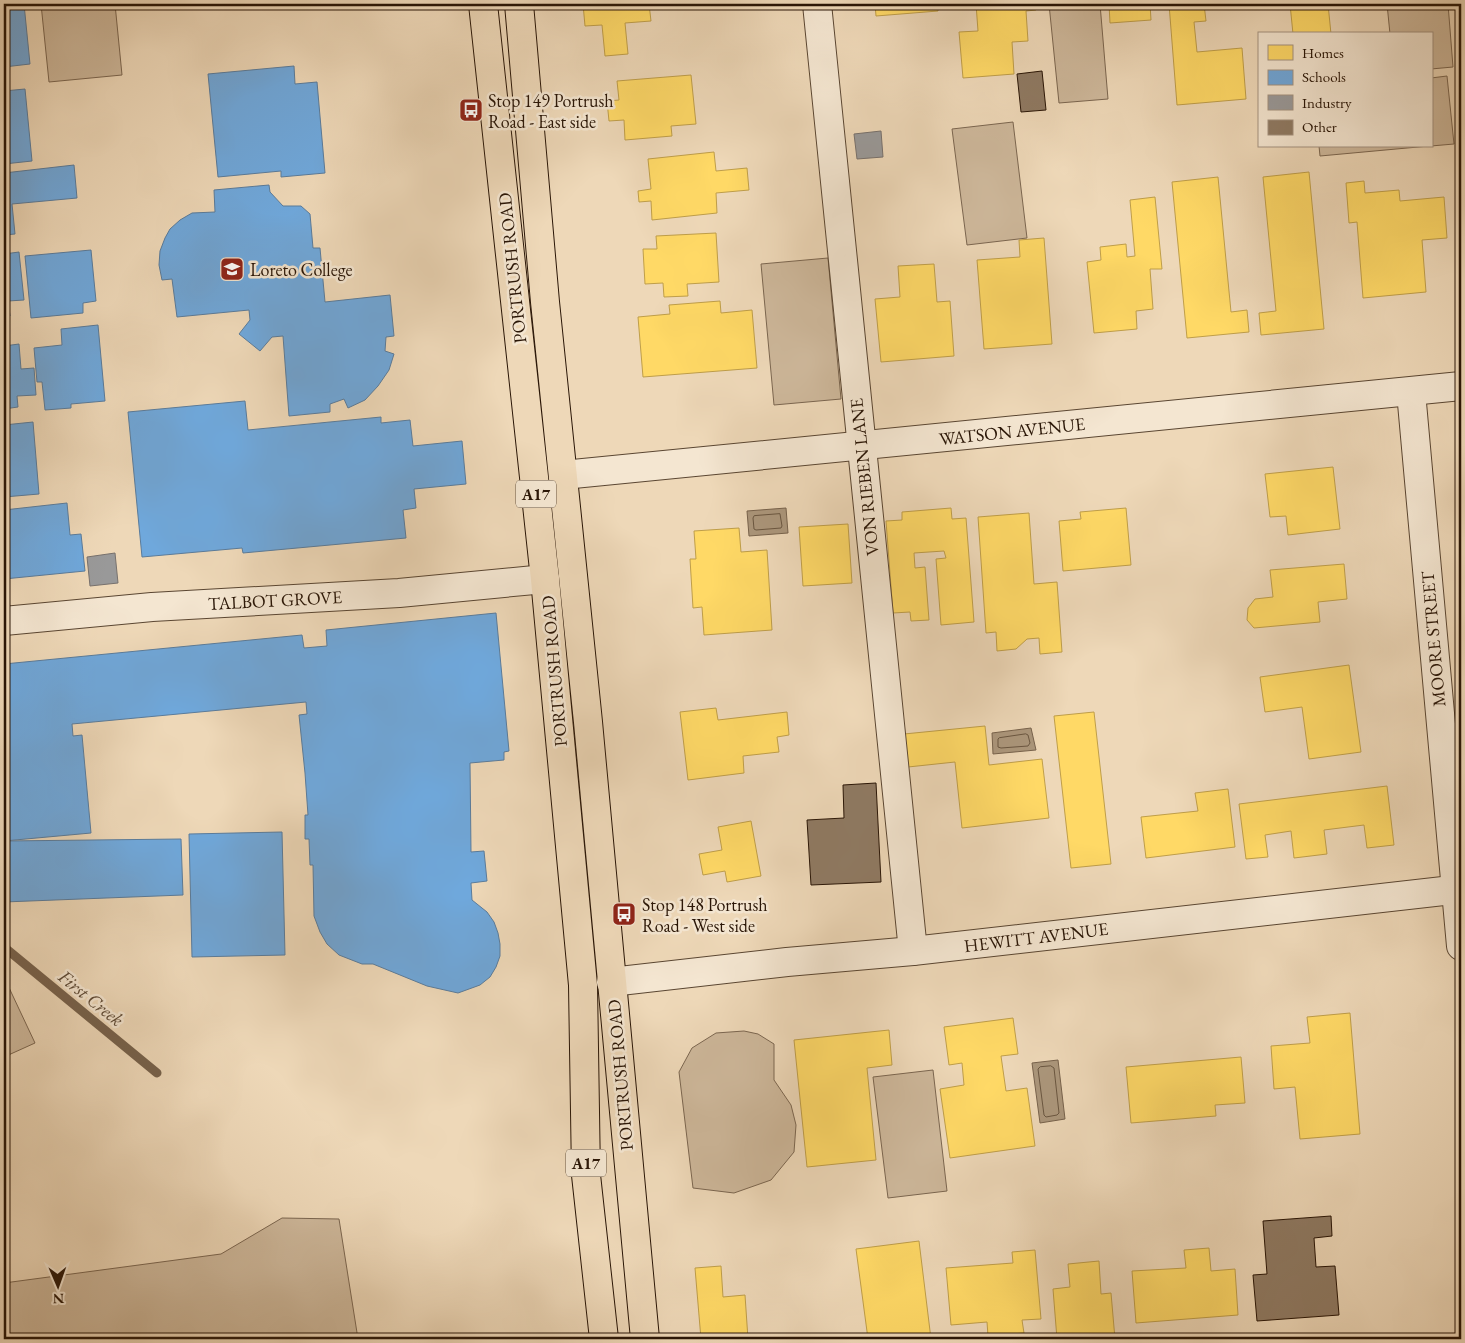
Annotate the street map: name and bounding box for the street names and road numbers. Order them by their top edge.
street label: PORTRUSH ROAD [493,191,531,345]
street label: VON RIEBEN LANE [844,397,884,557]
street label: WATSON AVENUE [938,412,1086,450]
road number: A17 [516,480,556,508]
street label: MOORE STREET [1416,569,1450,708]
street label: TALBOT GROVE [207,585,343,615]
street label: PORTRUSH ROAD [536,595,572,747]
street label: HEWITT AVENUE [963,917,1109,957]
street label: PORTRUSH ROAD [602,999,638,1151]
road number: A17 [566,1150,606,1176]

